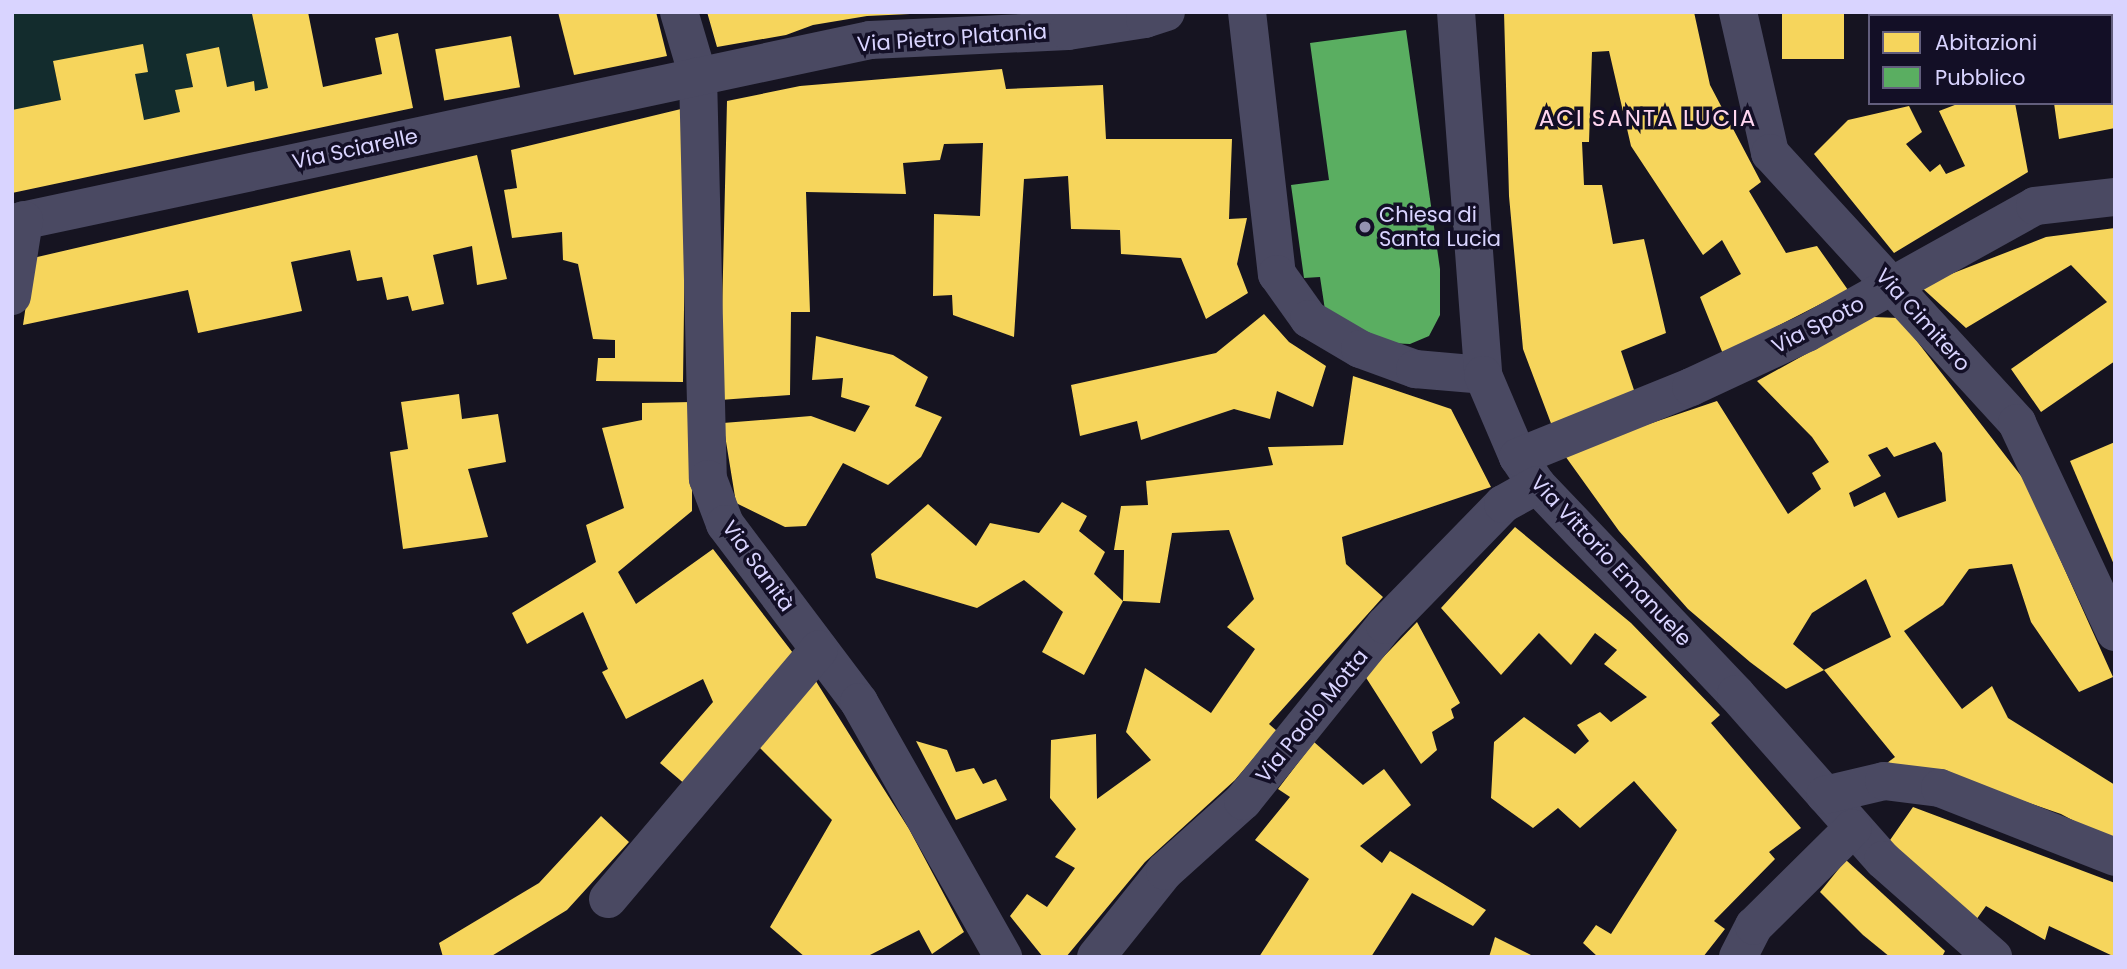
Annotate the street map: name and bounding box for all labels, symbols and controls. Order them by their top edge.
legend [1868,14,2113,105]
street label: Via Pietro Platania [856,19,1048,57]
text: Abitazioni [1935,28,2037,57]
text: Pubblico [1935,63,2026,92]
district label: ACI SANTA LUCIA [1541,104,1755,132]
street label: Via Sciarelle [290,123,420,175]
place label: Chiesa di Santa Lucia [1379,202,1501,252]
marker: Chiesa di Santa Lucia [1357,219,1373,235]
street label: Via Cimitero [1870,264,1976,376]
street label: Via Spoto [1768,291,1868,359]
street label: Via Vittorio Emanuele [1525,471,1697,651]
street label: Via Sanità [717,516,799,616]
street label: Via Paolo Motta [1251,644,1373,788]

